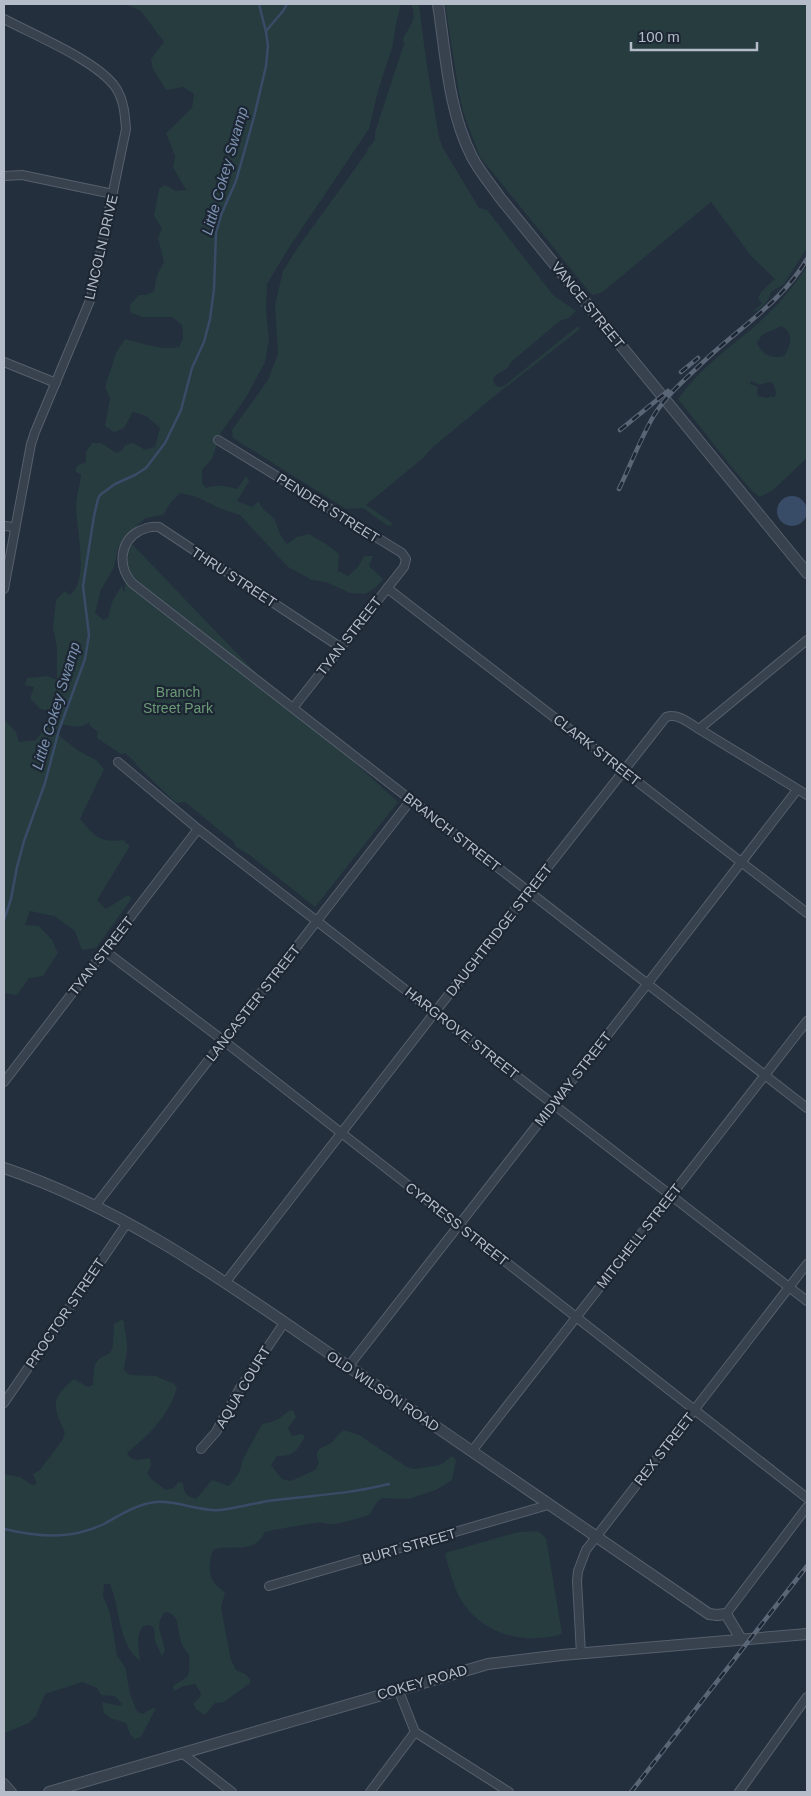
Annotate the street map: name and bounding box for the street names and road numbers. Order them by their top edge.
street label: LINCOLN DRIVE [81,193,121,301]
street label: VANCE STREET [548,259,628,352]
street label: PENDER STREET [274,470,382,546]
street label: THRU STREET [189,544,280,611]
street label: TYAN STREET [313,593,385,679]
street label: CLARK STREET [550,711,644,789]
street label: BRANCH STREET [400,789,504,875]
street label: DAUGHTRIDGE STREET [443,861,556,999]
street label: TYAN STREET [65,913,137,999]
street label: LANCASTER STREET [203,941,304,1064]
street label: HARGROVE STREET [402,984,522,1082]
street label: MIDWAY STREET [531,1028,615,1129]
street label: CYPRESS STREET [402,1179,512,1269]
street label: MITCHELL STREET [593,1180,685,1291]
street label: PROCTOR STREET [22,1255,108,1371]
street label: AQUA COURT [212,1343,274,1431]
street label: OLD WILSON ROAD [324,1347,442,1435]
street label: REX STREET [631,1409,698,1489]
street label: BURT STREET [360,1525,458,1567]
street label: COKEY ROAD [375,1661,469,1703]

